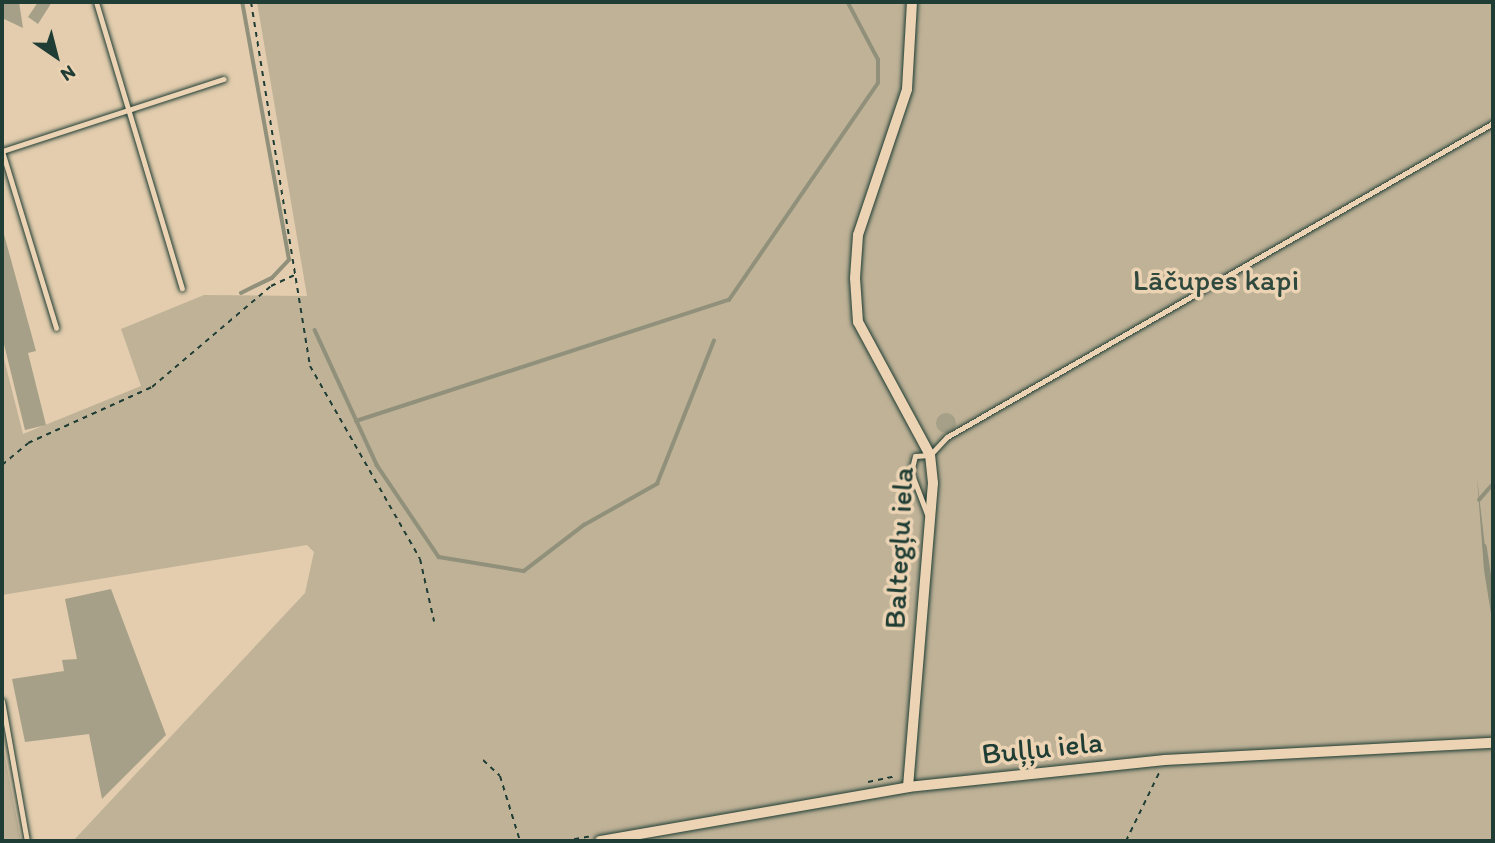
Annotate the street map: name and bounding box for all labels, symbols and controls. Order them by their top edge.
north arrow [21,21,91,91]
text: N [56,61,80,87]
park label: Lāčupes kapi [1133,262,1299,298]
street label: Baltegļu iela [877,466,921,630]
street label: Buļļu iela [979,724,1105,772]

